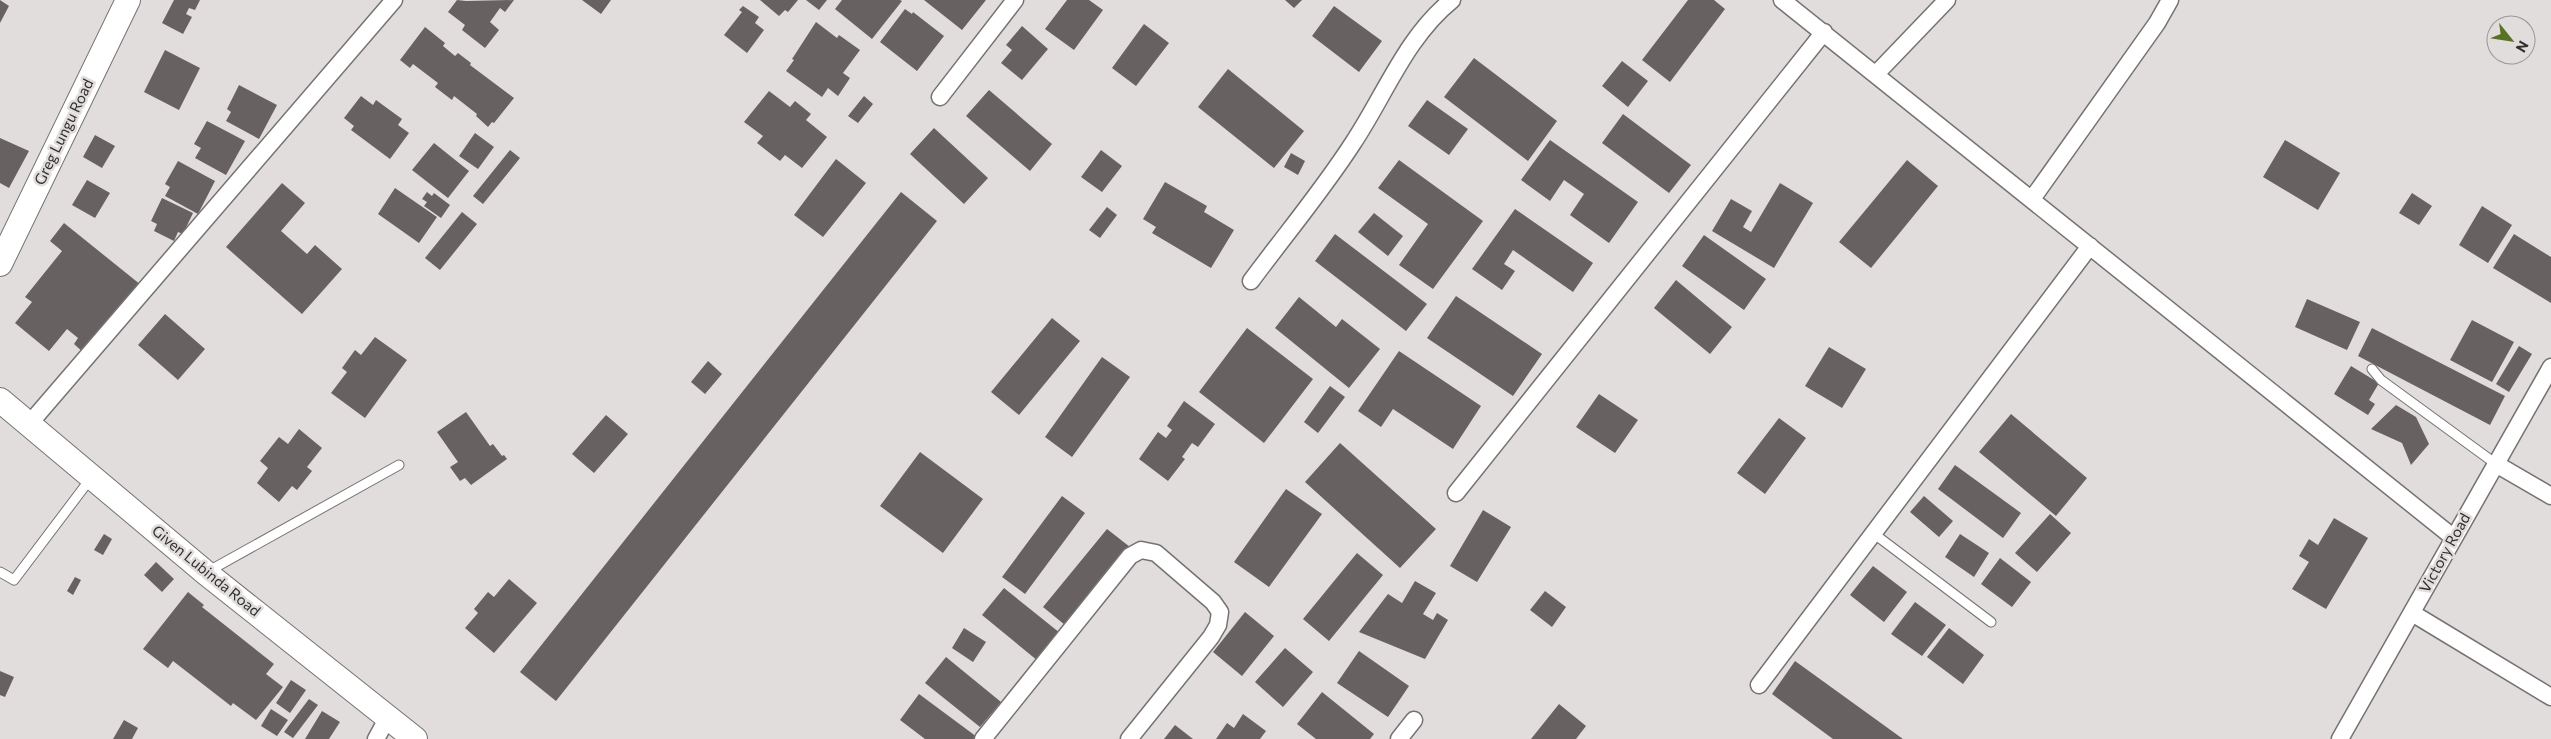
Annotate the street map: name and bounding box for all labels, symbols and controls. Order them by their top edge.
north arrow [2486,15,2536,65]
text: N [2513,38,2533,56]
street label: Greg Lungu Road [30,76,97,187]
street label: Victory Road [2415,510,2473,595]
street label: Given Lubinda Road [149,521,265,619]

